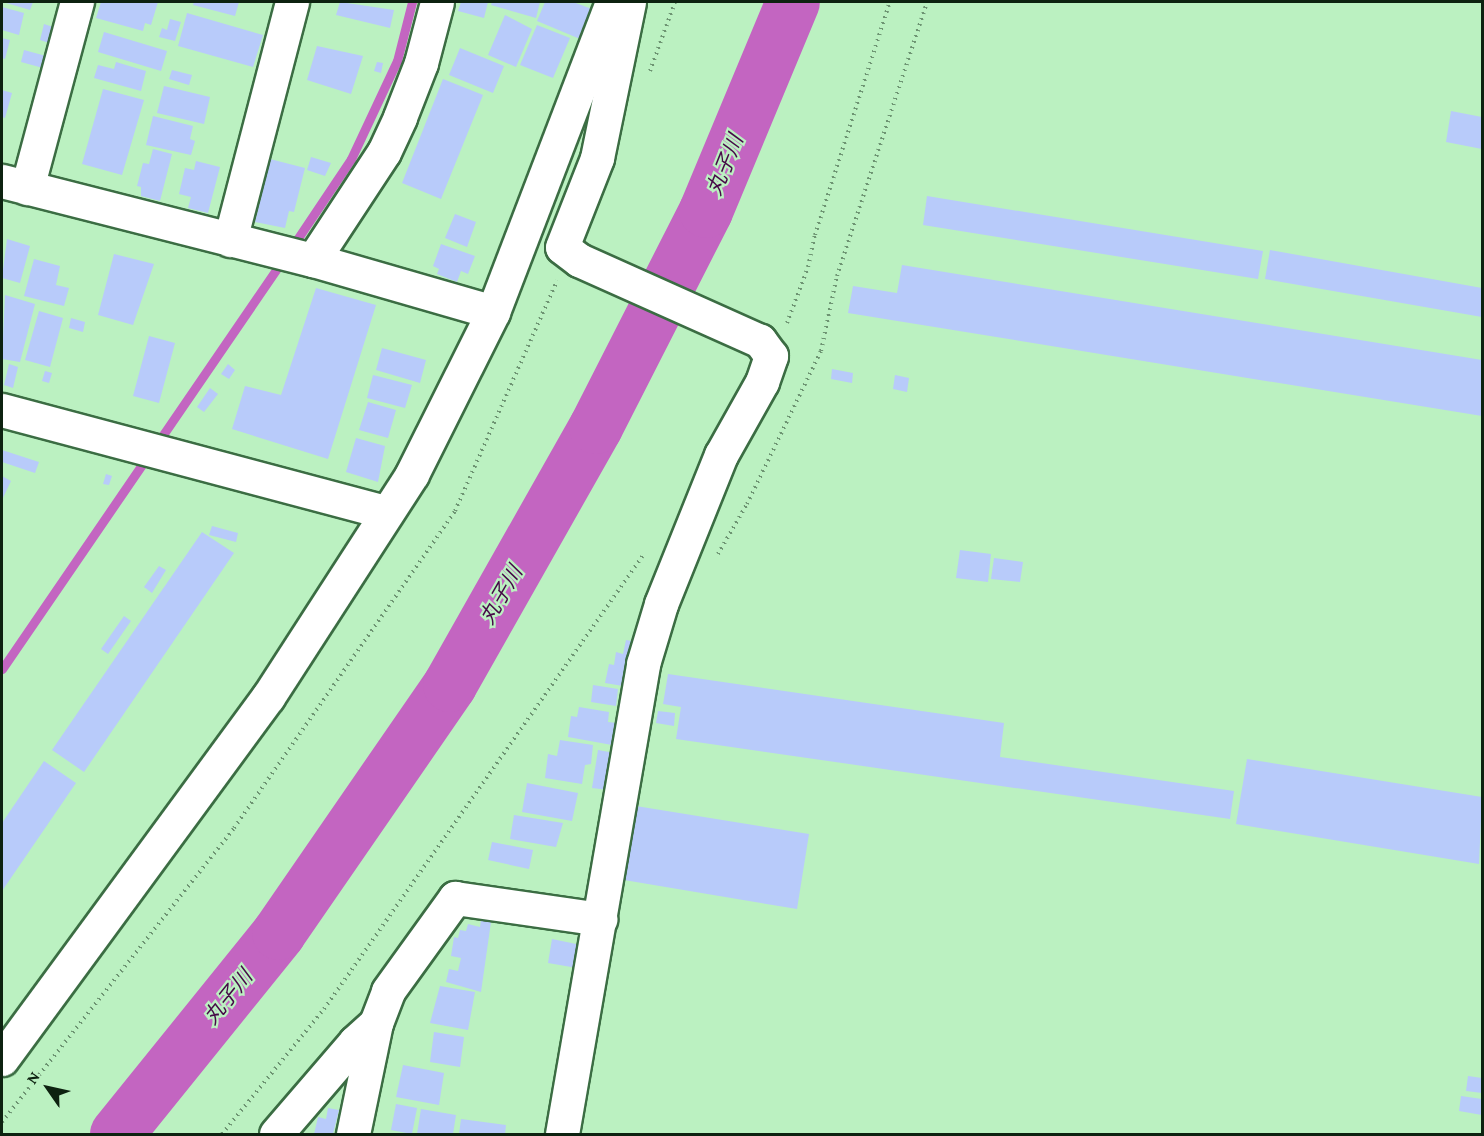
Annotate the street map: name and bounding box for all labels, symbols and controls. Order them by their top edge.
water label: 丸子川 [702,131,748,199]
water label: 丸子川 [474,561,528,629]
water label: 丸子川 [198,965,258,1029]
north arrow [18,1058,78,1118]
text: N [23,1068,43,1087]

